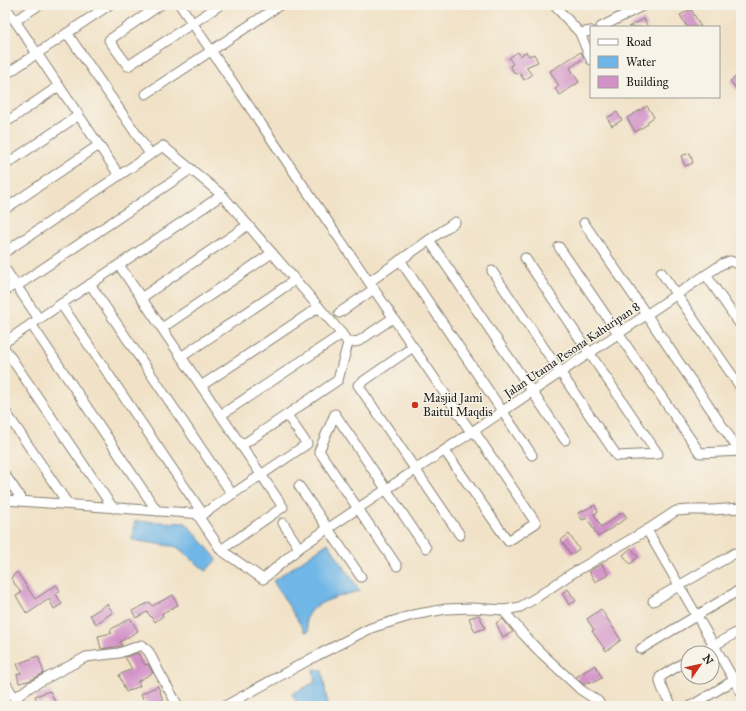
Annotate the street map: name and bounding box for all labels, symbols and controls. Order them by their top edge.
legend [590,26,720,98]
text: Road [626,35,652,49]
text: Water [626,55,656,69]
text: Building [626,75,669,90]
street label: Jalan Utama Pesona Kahuripan 8 [500,299,643,403]
place label: Masjid Jami Baitul Maqdis [423,391,493,420]
marker: Masjid Jami Baitul Maqdis [410,400,420,410]
north arrow [680,645,720,685]
text: N [700,652,716,668]

